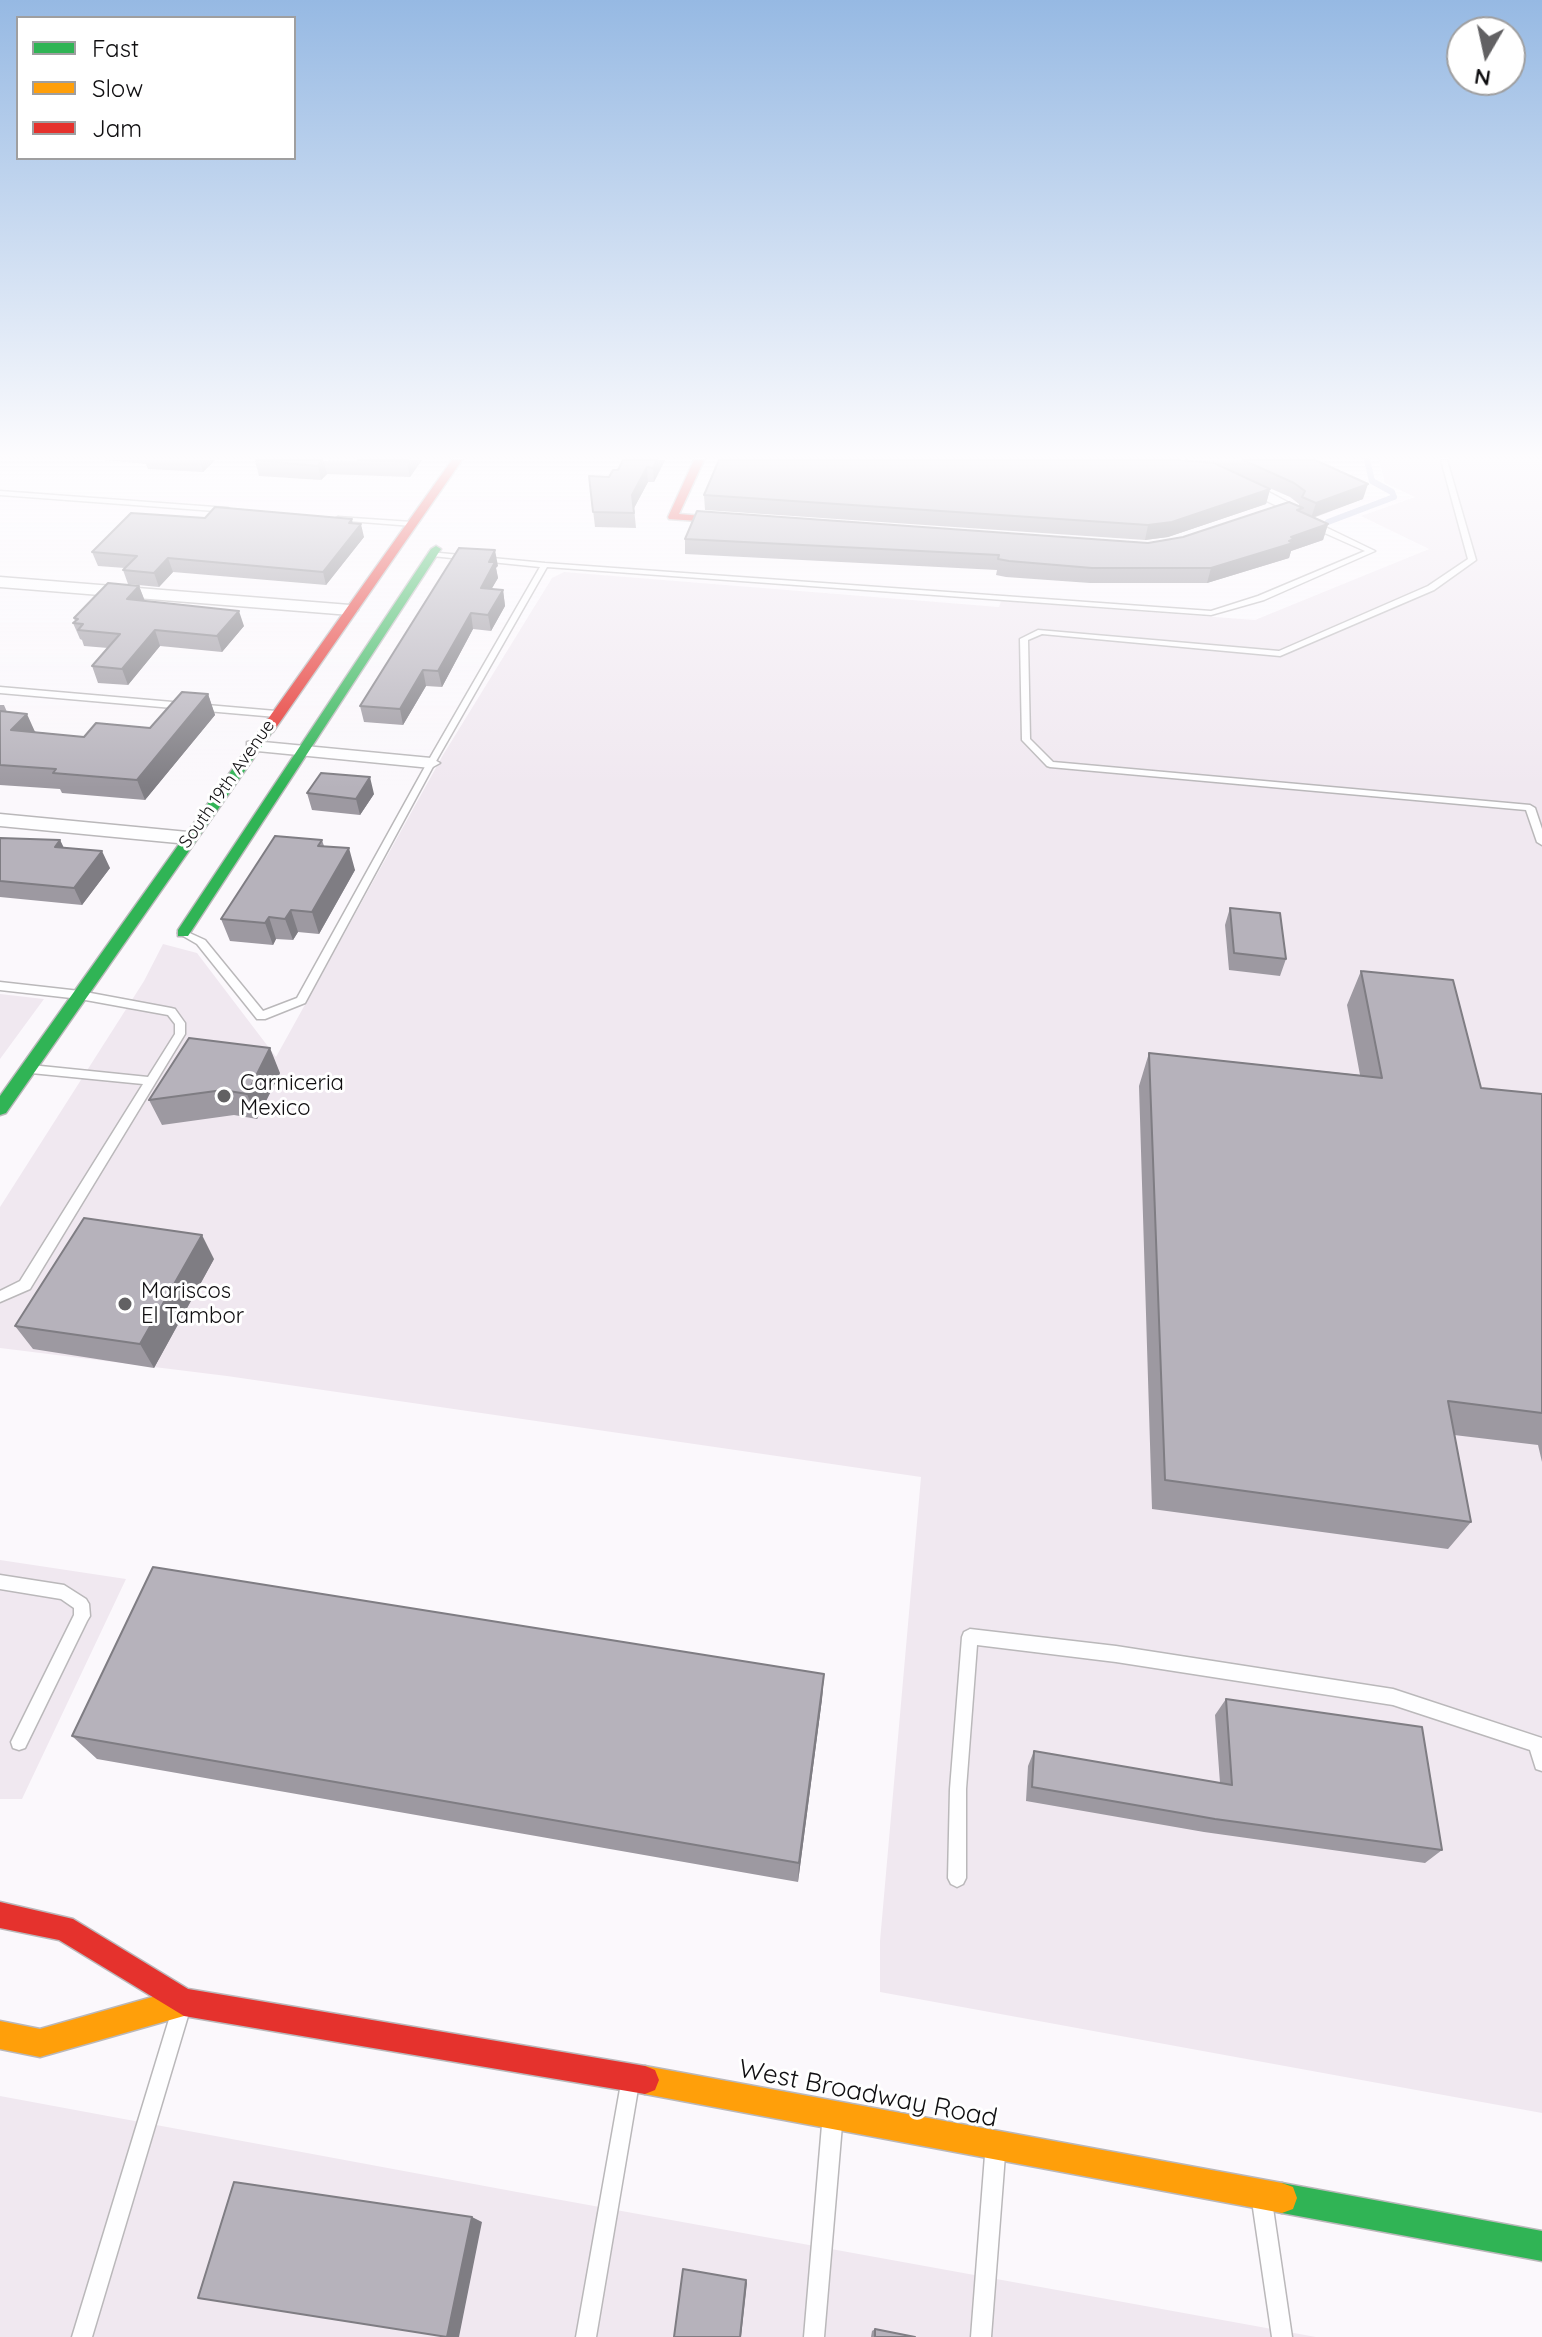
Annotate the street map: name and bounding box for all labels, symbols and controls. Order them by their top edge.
legend [16,16,296,160]
north arrow [1446,16,1526,96]
text: Fast [92,33,139,63]
text: N [1472,63,1493,93]
text: Slow [92,73,143,103]
text: Jam [92,113,142,143]
street label: South 19th Avenue [175,716,279,852]
place label: Carniceria Mexico [240,1070,344,1122]
marker: Carniceria Mexico [215,1087,233,1105]
place label: Mariscos El Tambor [141,1278,244,1330]
marker: Mariscos El Tambor [116,1295,134,1313]
street label: West Broadway Road [736,2054,1000,2134]

